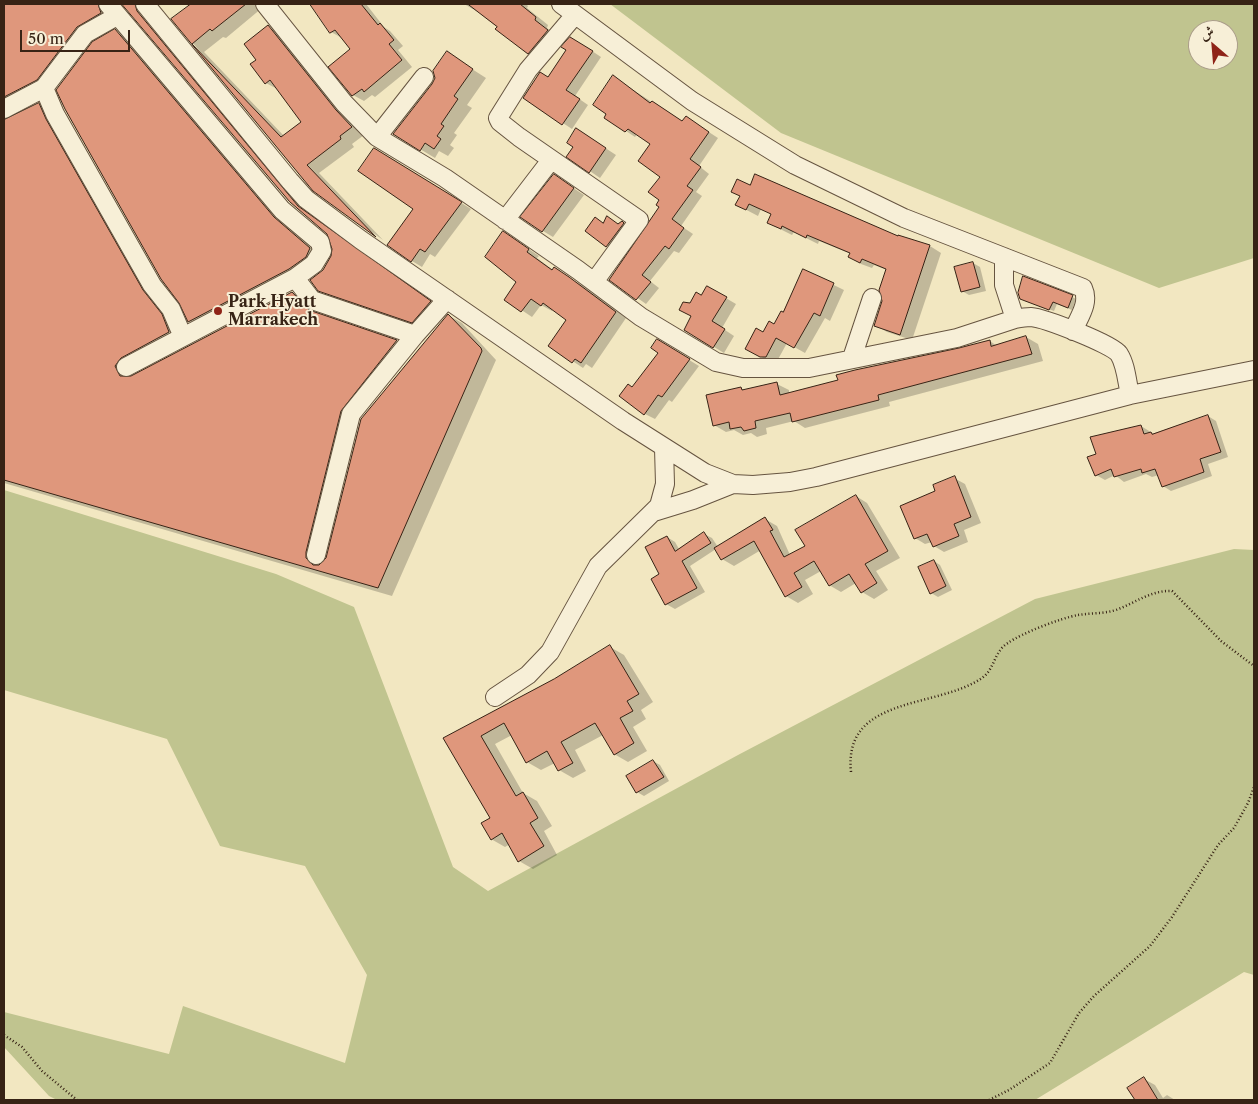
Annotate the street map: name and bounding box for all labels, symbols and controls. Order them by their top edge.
scale bar [22,20,132,52]
north arrow [1188,20,1238,70]
text: ش [1196,21,1217,44]
text: 50 m [28,29,64,48]
place label: Park Hyatt Marrakech [228,292,318,330]
marker: Park Hyatt Marrakech [212,305,224,317]

